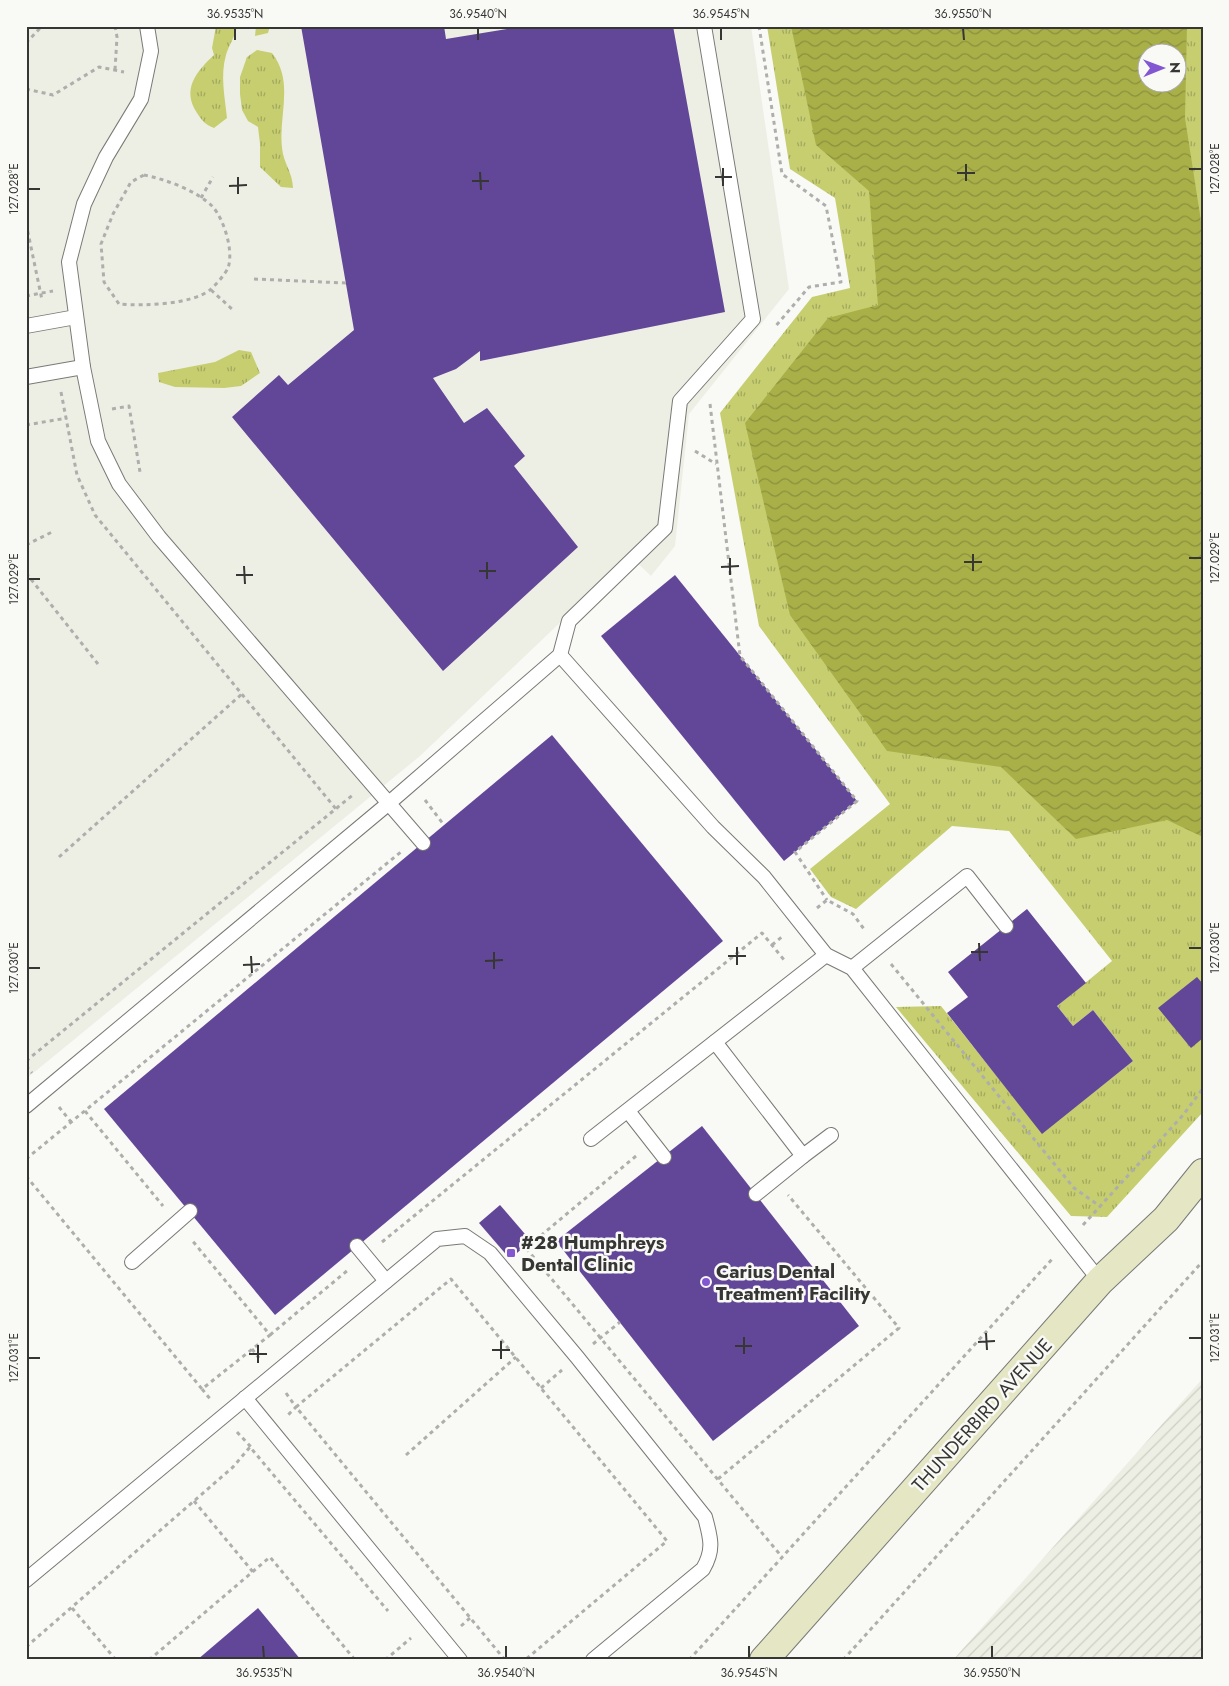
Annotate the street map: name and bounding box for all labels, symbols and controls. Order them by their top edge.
text: 36.9535°N [207,5,263,23]
text: 36.9540°N [449,5,507,23]
text: 36.9545°N [692,5,750,23]
text: 36.9550°N [934,5,992,23]
north arrow [1136,42,1186,92]
text: N [1165,62,1185,74]
text: 127.028°E [1206,143,1224,195]
text: 127.028°E [5,163,23,215]
text: 127.029°E [1206,532,1224,584]
text: 127.029°E [5,553,23,605]
text: 127.030°E [1206,922,1224,974]
text: 127.030°E [5,942,23,994]
place label: #28 Humphreys Dental Clinic [521,1229,665,1278]
marker: #28 Humphreys Dental Clinic [505,1247,517,1259]
place label: Carius Dental Treatment Facility [716,1258,871,1307]
marker: Carius Dental Treatment Facility [700,1276,712,1288]
text: 127.031°E [1206,1313,1224,1363]
street label: THUNDERBIRD AVENUE [906,1332,1058,1498]
text: 127.031°E [5,1333,23,1383]
text: 36.9535°N [236,1664,292,1682]
text: 36.9540°N [477,1664,535,1682]
text: 36.9545°N [720,1664,778,1682]
text: 36.9550°N [963,1664,1021,1682]

